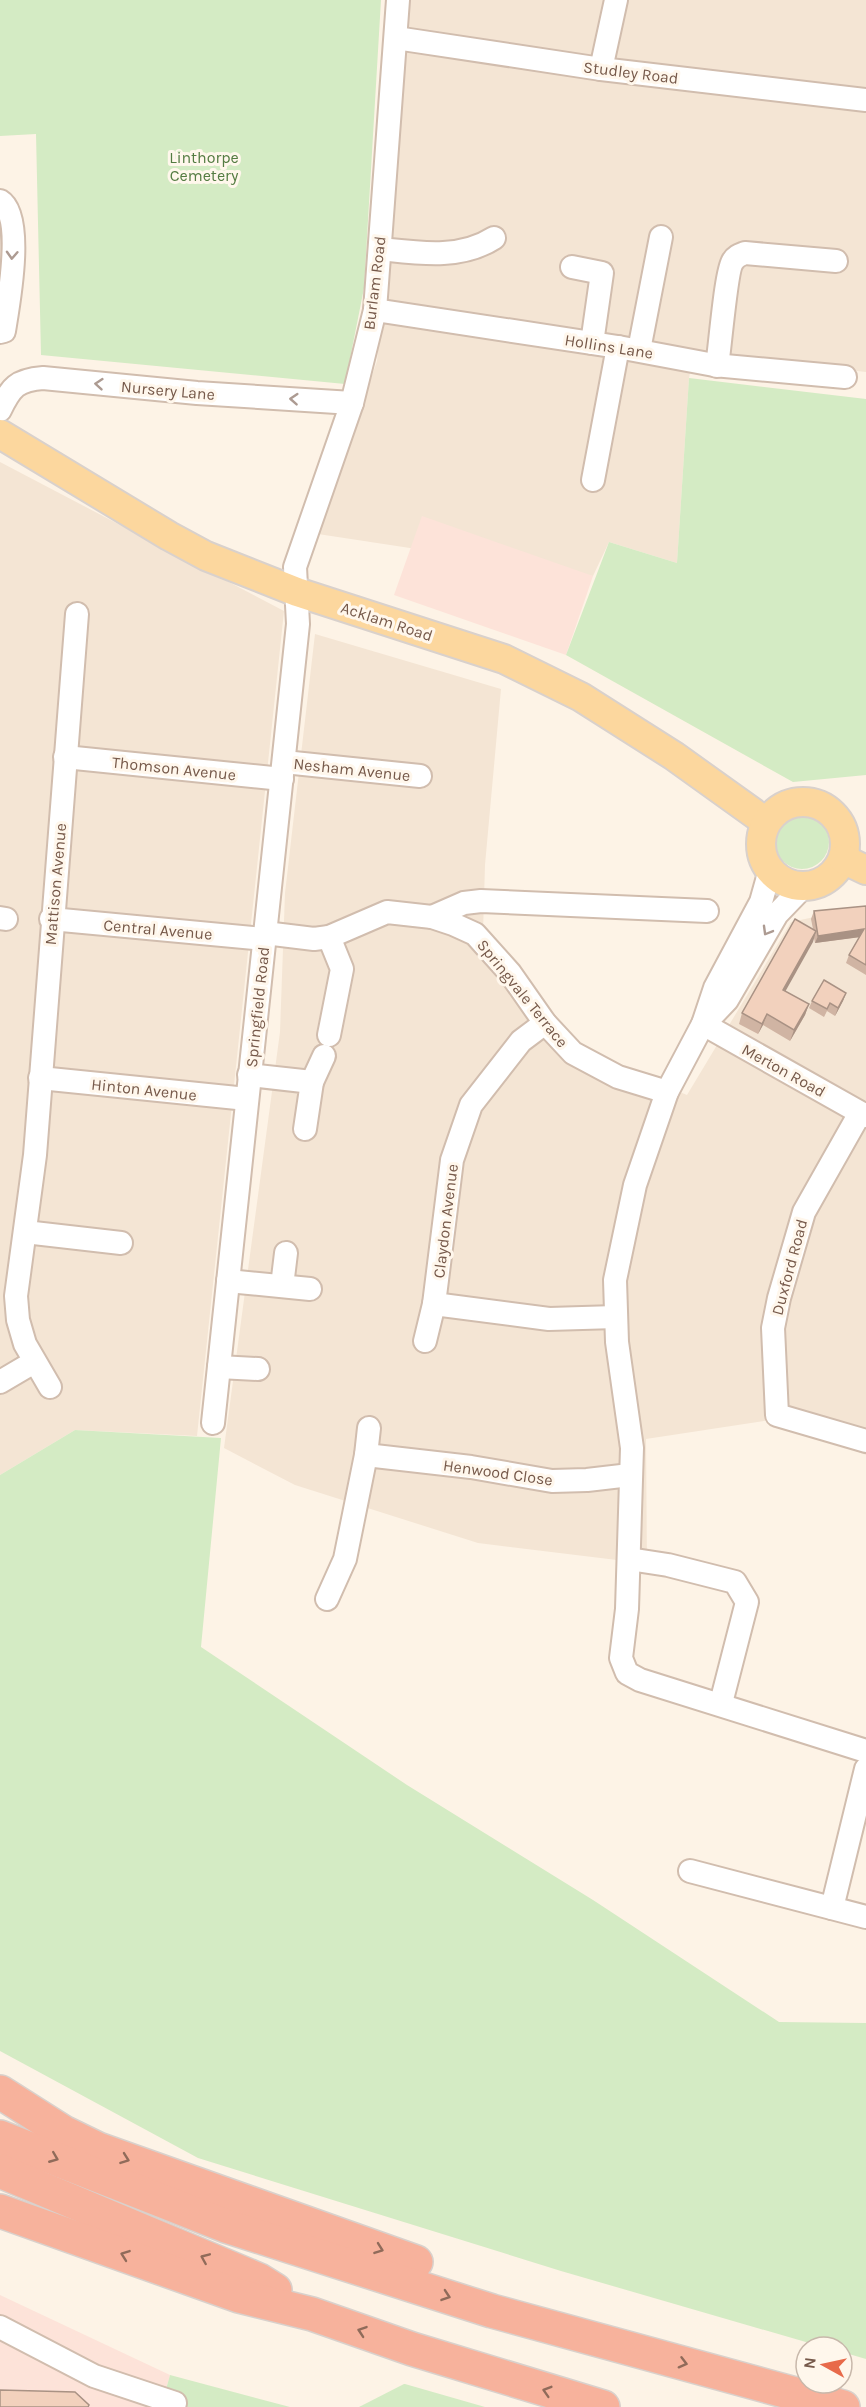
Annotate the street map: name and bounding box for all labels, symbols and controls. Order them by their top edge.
street label: Studley Road [582,57,680,88]
park label: Linthorpe Cemetery [169,148,239,185]
street label: Burlam Road [359,235,390,331]
one-way arrow [6,251,19,260]
street label: Hollins Lane [563,330,654,363]
street label: Nursery Lane [120,377,216,404]
one-way arrow [95,378,104,391]
one-way arrow [289,393,298,406]
street label: Acklam Road [339,598,435,645]
street label: Thomson Avenue [111,753,237,784]
street label: Nesham Avenue [293,754,411,785]
street label: Mattison Avenue [41,822,70,946]
street label: Central Avenue [103,915,213,944]
one-way arrow [763,925,775,935]
street label: Springvale Terrace [473,935,572,1051]
street label: Springfield Road [242,946,273,1068]
street label: Merton Road [739,1040,829,1101]
street label: Hinton Avenue [90,1075,198,1104]
street label: Claydon Avenue [429,1163,462,1279]
street label: Duxford Road [768,1217,811,1317]
street label: Henwood Close [442,1455,554,1490]
one-way arrow [48,2151,59,2163]
one-way arrow [119,2152,130,2165]
one-way arrow [373,2242,384,2255]
one-way arrow [120,2250,131,2263]
one-way arrow [200,2253,211,2265]
one-way arrow [440,2288,451,2301]
one-way arrow [357,2326,367,2339]
north arrow [794,2335,854,2395]
one-way arrow [678,2356,688,2368]
text: N [799,2356,820,2370]
one-way arrow [542,2386,553,2398]

